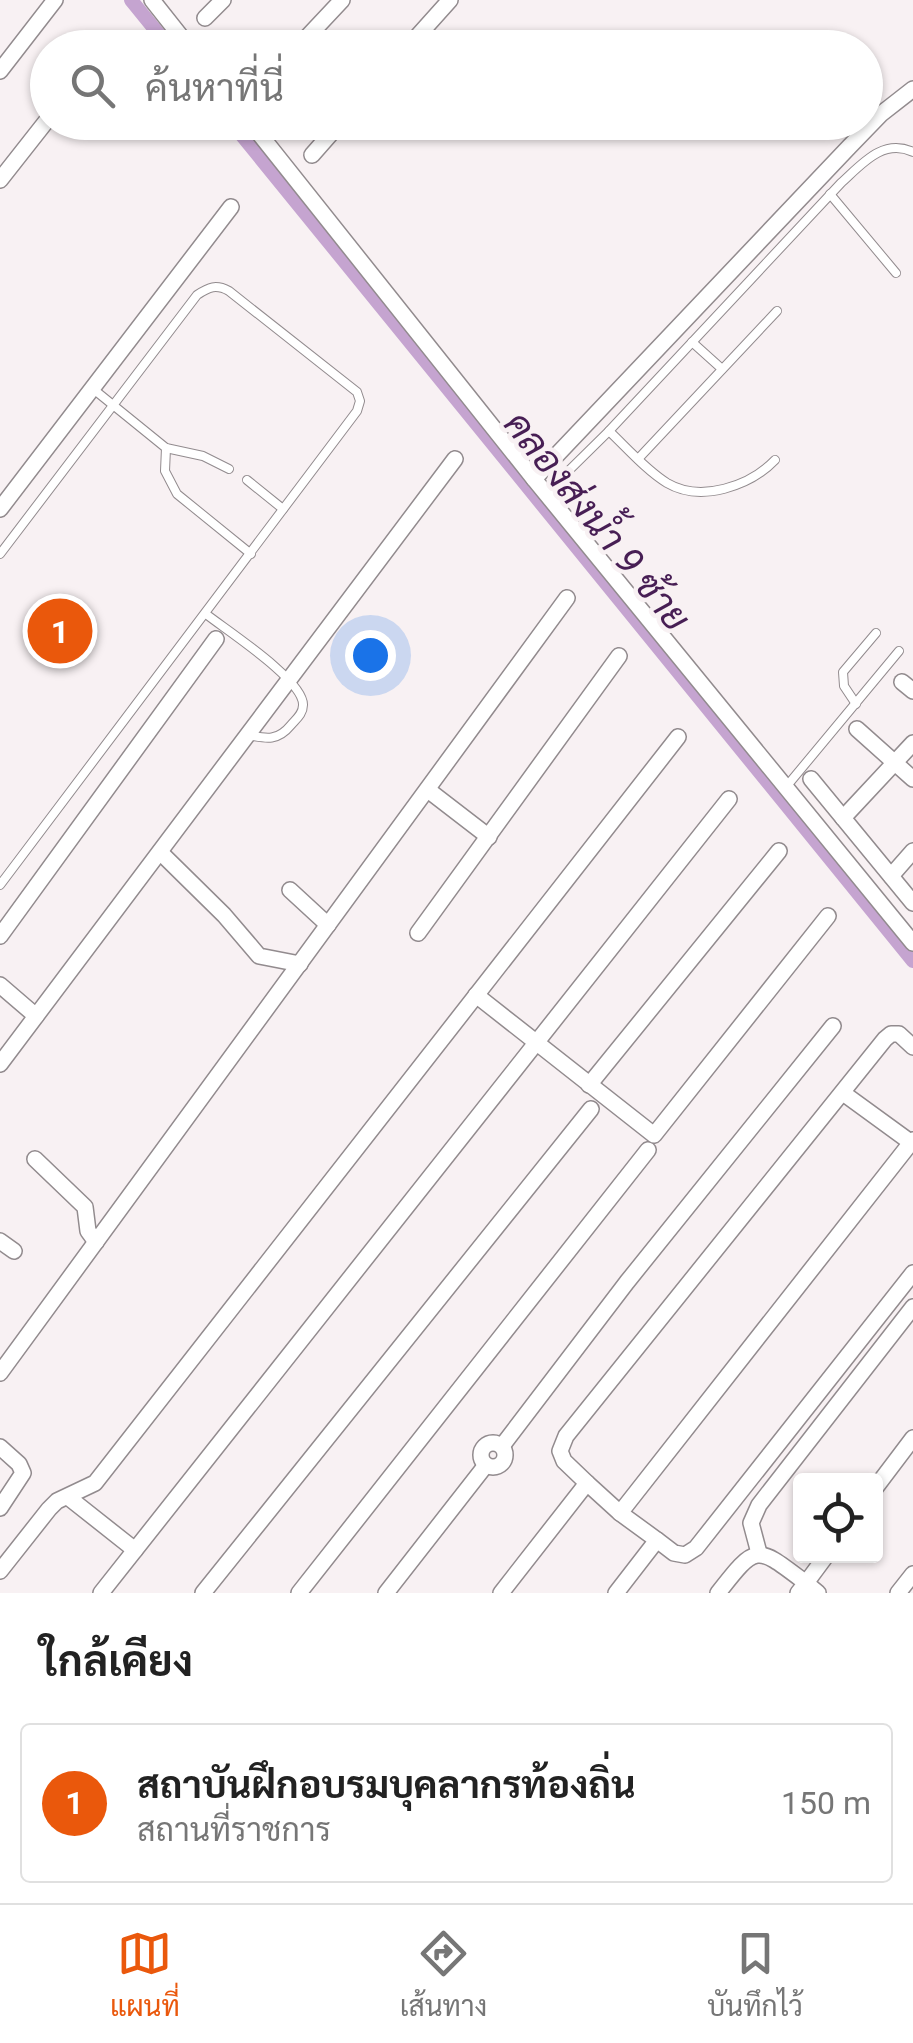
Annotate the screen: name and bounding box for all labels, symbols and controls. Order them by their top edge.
search box [30,30,883,140]
icon: search [65,58,120,113]
text: ค้นหาที่นี่ [145,66,284,110]
water label: คลองส่งน้ำ 9 ซ้าย [495,396,707,640]
pin: 1 [28,594,92,668]
your location [345,630,396,681]
map controls [793,1473,883,1563]
button: locate [793,1473,883,1563]
text: ใกล้เคียง [40,1637,193,1686]
text: สถาบันฝึกอบรมบุคลากรท้องถิ่น [137,1763,636,1807]
text: 1 [65,1784,84,1822]
text: 150 m [781,1784,871,1822]
text: สถานที่ราชการ [137,1811,331,1849]
tab: แผนที่ [110,1926,180,2023]
tab: เส้นทาง [400,1926,487,2023]
tab: บันทึกไว้ [707,1926,803,2023]

